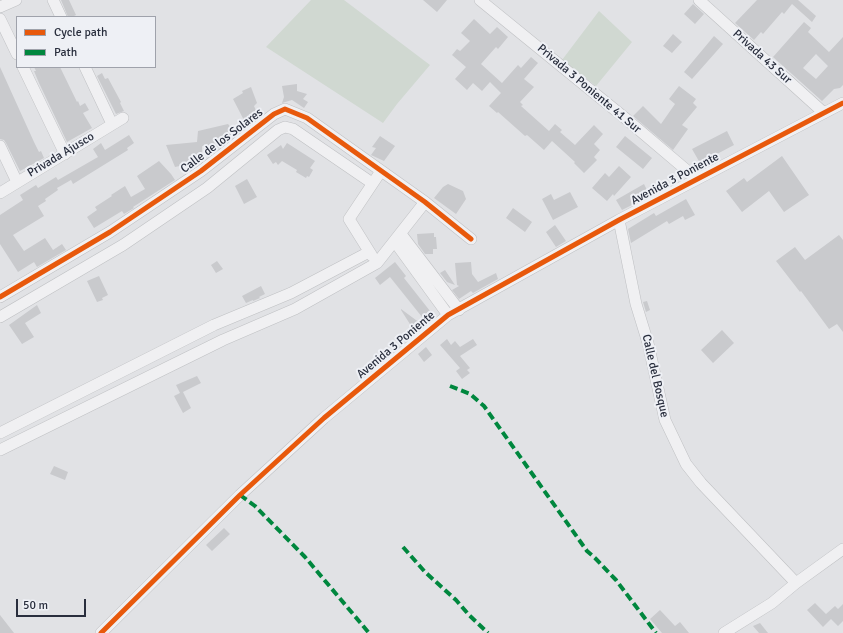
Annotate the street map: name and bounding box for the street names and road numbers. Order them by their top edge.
street label: Privada 43 Sur [730,27,794,87]
street label: Privada 3 Poniente 41 Sur [534,41,644,137]
street label: Calle de los Solares [178,105,266,177]
street label: Privada Ajusco [25,129,97,181]
street label: Avenida 3 Poniente [629,150,721,208]
street label: Avenida 3 Poniente [354,308,438,382]
street label: Calle del Bosque [638,333,672,419]

